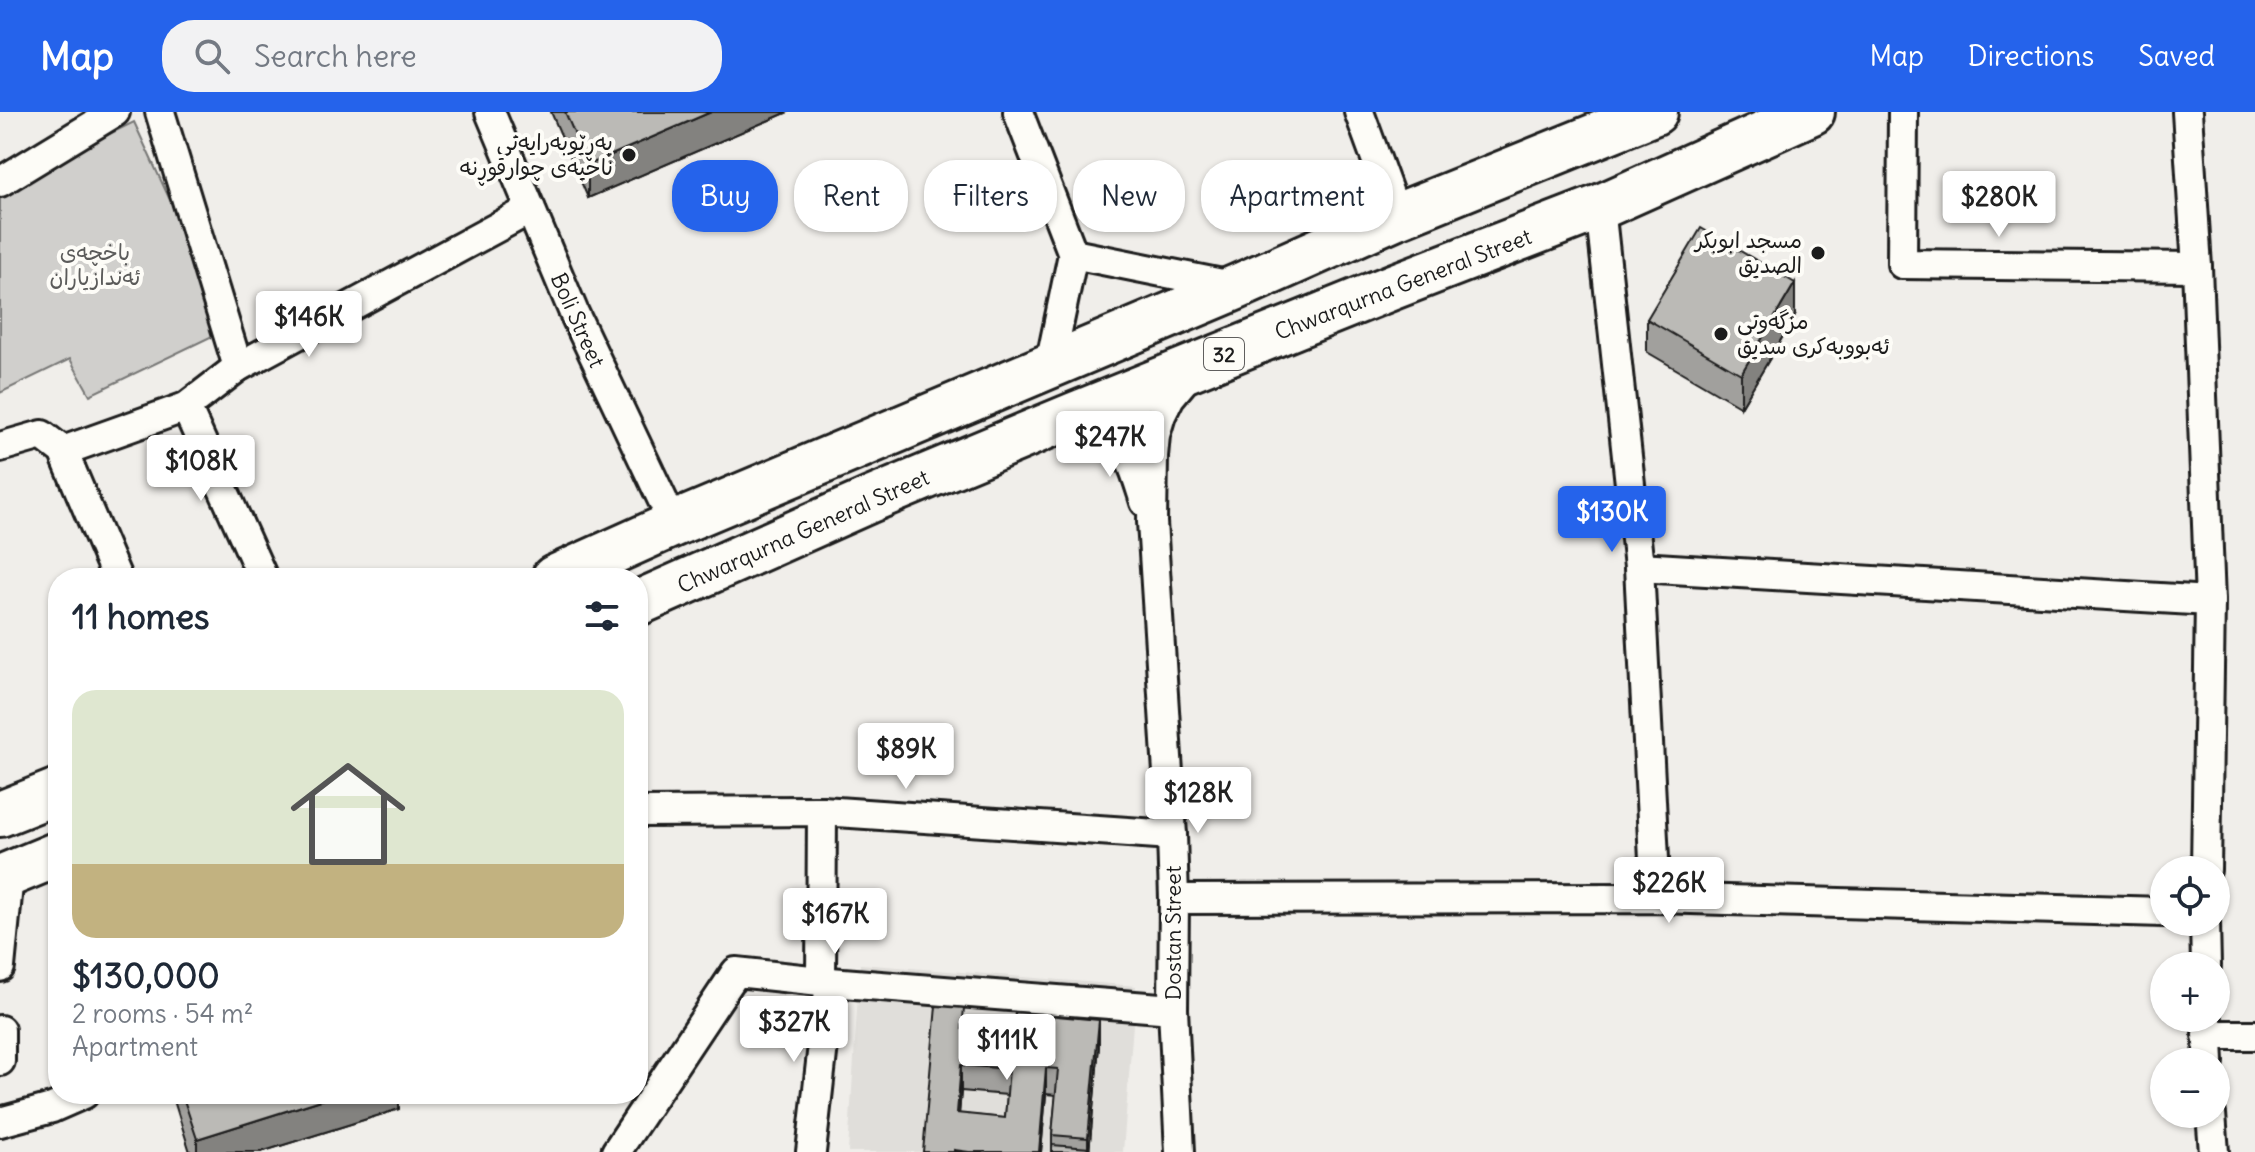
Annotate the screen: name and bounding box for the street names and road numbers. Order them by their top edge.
street label: Chwarqurna General Street [1271,222,1535,346]
street label: Boli Street [545,268,611,372]
road number: 32 [1204,338,1244,370]
street label: Chwarqurna General Street [673,463,933,599]
street label: Dostan Street [1159,866,1187,1000]

